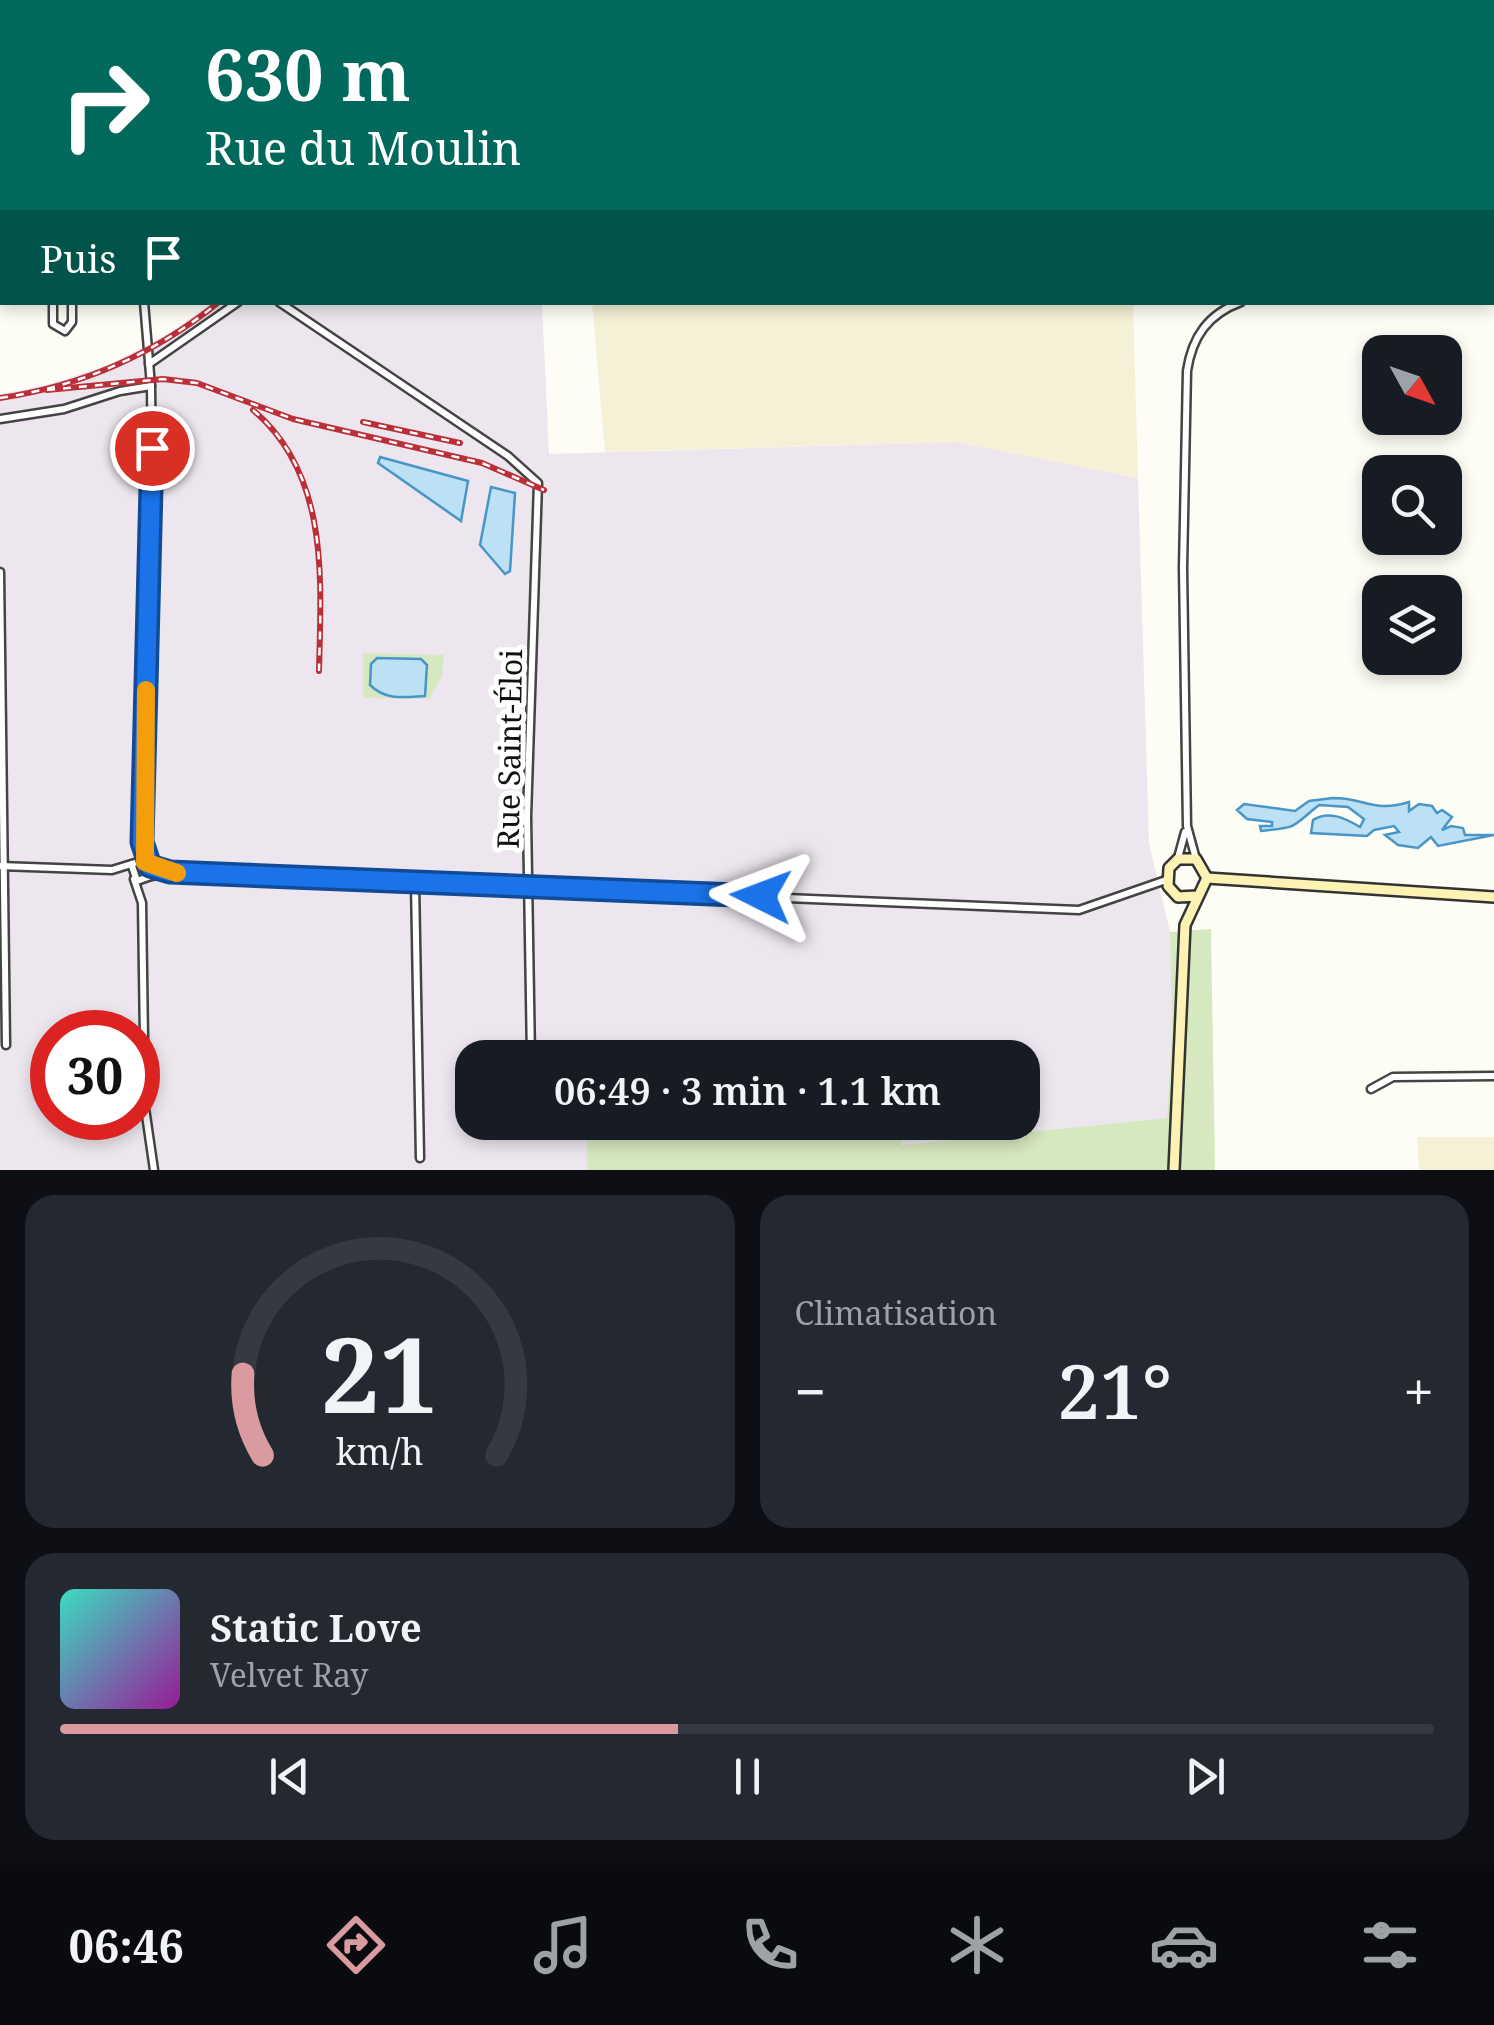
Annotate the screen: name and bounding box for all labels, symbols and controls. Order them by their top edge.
text: 630 m [205,26,411,122]
icon: right [40,40,170,170]
text: Rue du Moulin [205,117,521,178]
icon: arrive [136,230,191,285]
text: Puis [40,232,116,284]
north arrow [1362,335,1462,435]
map controls [1362,335,1462,675]
pin [110,406,195,491]
icon: arrive [125,421,180,476]
button: search [1362,455,1462,555]
button: layers [1362,575,1462,675]
street label: Rue Saint-Éloi [487,649,531,849]
position arrow [709,844,813,948]
speed limit sign: 30 [30,1010,160,1140]
text: 06:49 · 3 min · 1.1 km [554,1064,941,1116]
text: Climatisation [795,1291,997,1334]
text: 21 [321,1302,439,1443]
text: 21° [1058,1339,1172,1441]
text: − [795,1353,826,1428]
text: + [1403,1353,1434,1428]
text: km/h [336,1427,424,1475]
text: Static Love [210,1601,422,1653]
text: Velvet Ray [210,1653,368,1696]
icon: previous [262,1749,317,1804]
icon: pause [720,1749,775,1804]
icon: next [1178,1749,1233,1804]
icon: directions [321,1910,391,1980]
icon: music [528,1910,598,1980]
icon: phone [735,1910,805,1980]
icon: climate [942,1910,1012,1980]
icon: car [1149,1910,1219,1980]
icon: filters [1355,1910,1425,1980]
text: 06:46 [68,1915,184,1976]

